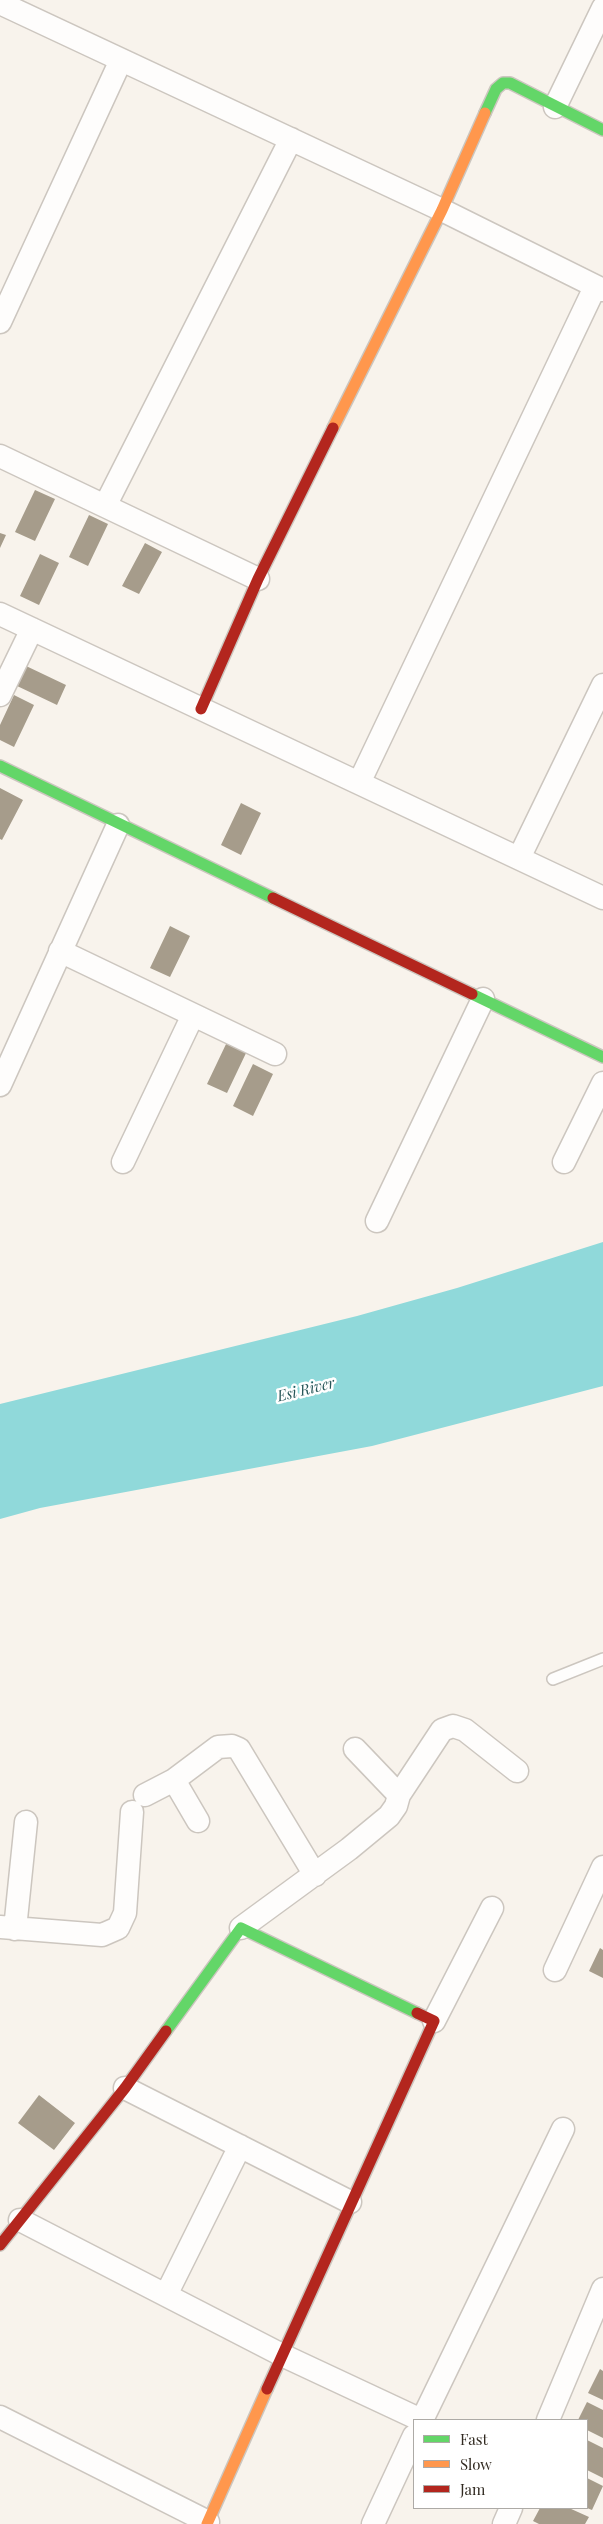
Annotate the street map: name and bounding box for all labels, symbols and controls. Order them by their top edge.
water label: Esi River [275,1374,337,1406]
legend [413,2419,588,2509]
text: Fast [460,2429,488,2449]
text: Slow [460,2454,492,2474]
text: Jam [460,2479,485,2499]

